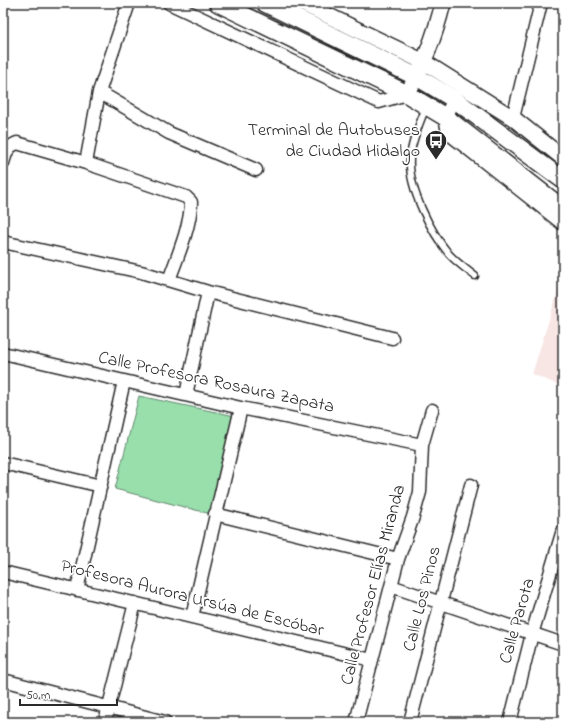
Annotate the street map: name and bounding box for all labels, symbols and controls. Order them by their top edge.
place label: Terminal de Autobuses de Ciudad Hidalgo [248,118,420,166]
bus stop icon: Terminal de Autobuses de Ciudad Hidalgo [423,128,449,161]
street label: Calle Profesora Rosaura Zapata [96,345,336,421]
street label: Calle Profesor Elías Miranda [335,482,413,688]
street label: Calle Los Pinos [397,544,449,654]
street label: Profesora Aurora Ursúa de Escóbar [58,554,327,644]
street label: Calle Parota [493,575,543,667]
scale bar [20,681,117,707]
text: 50 m [26,687,50,705]

